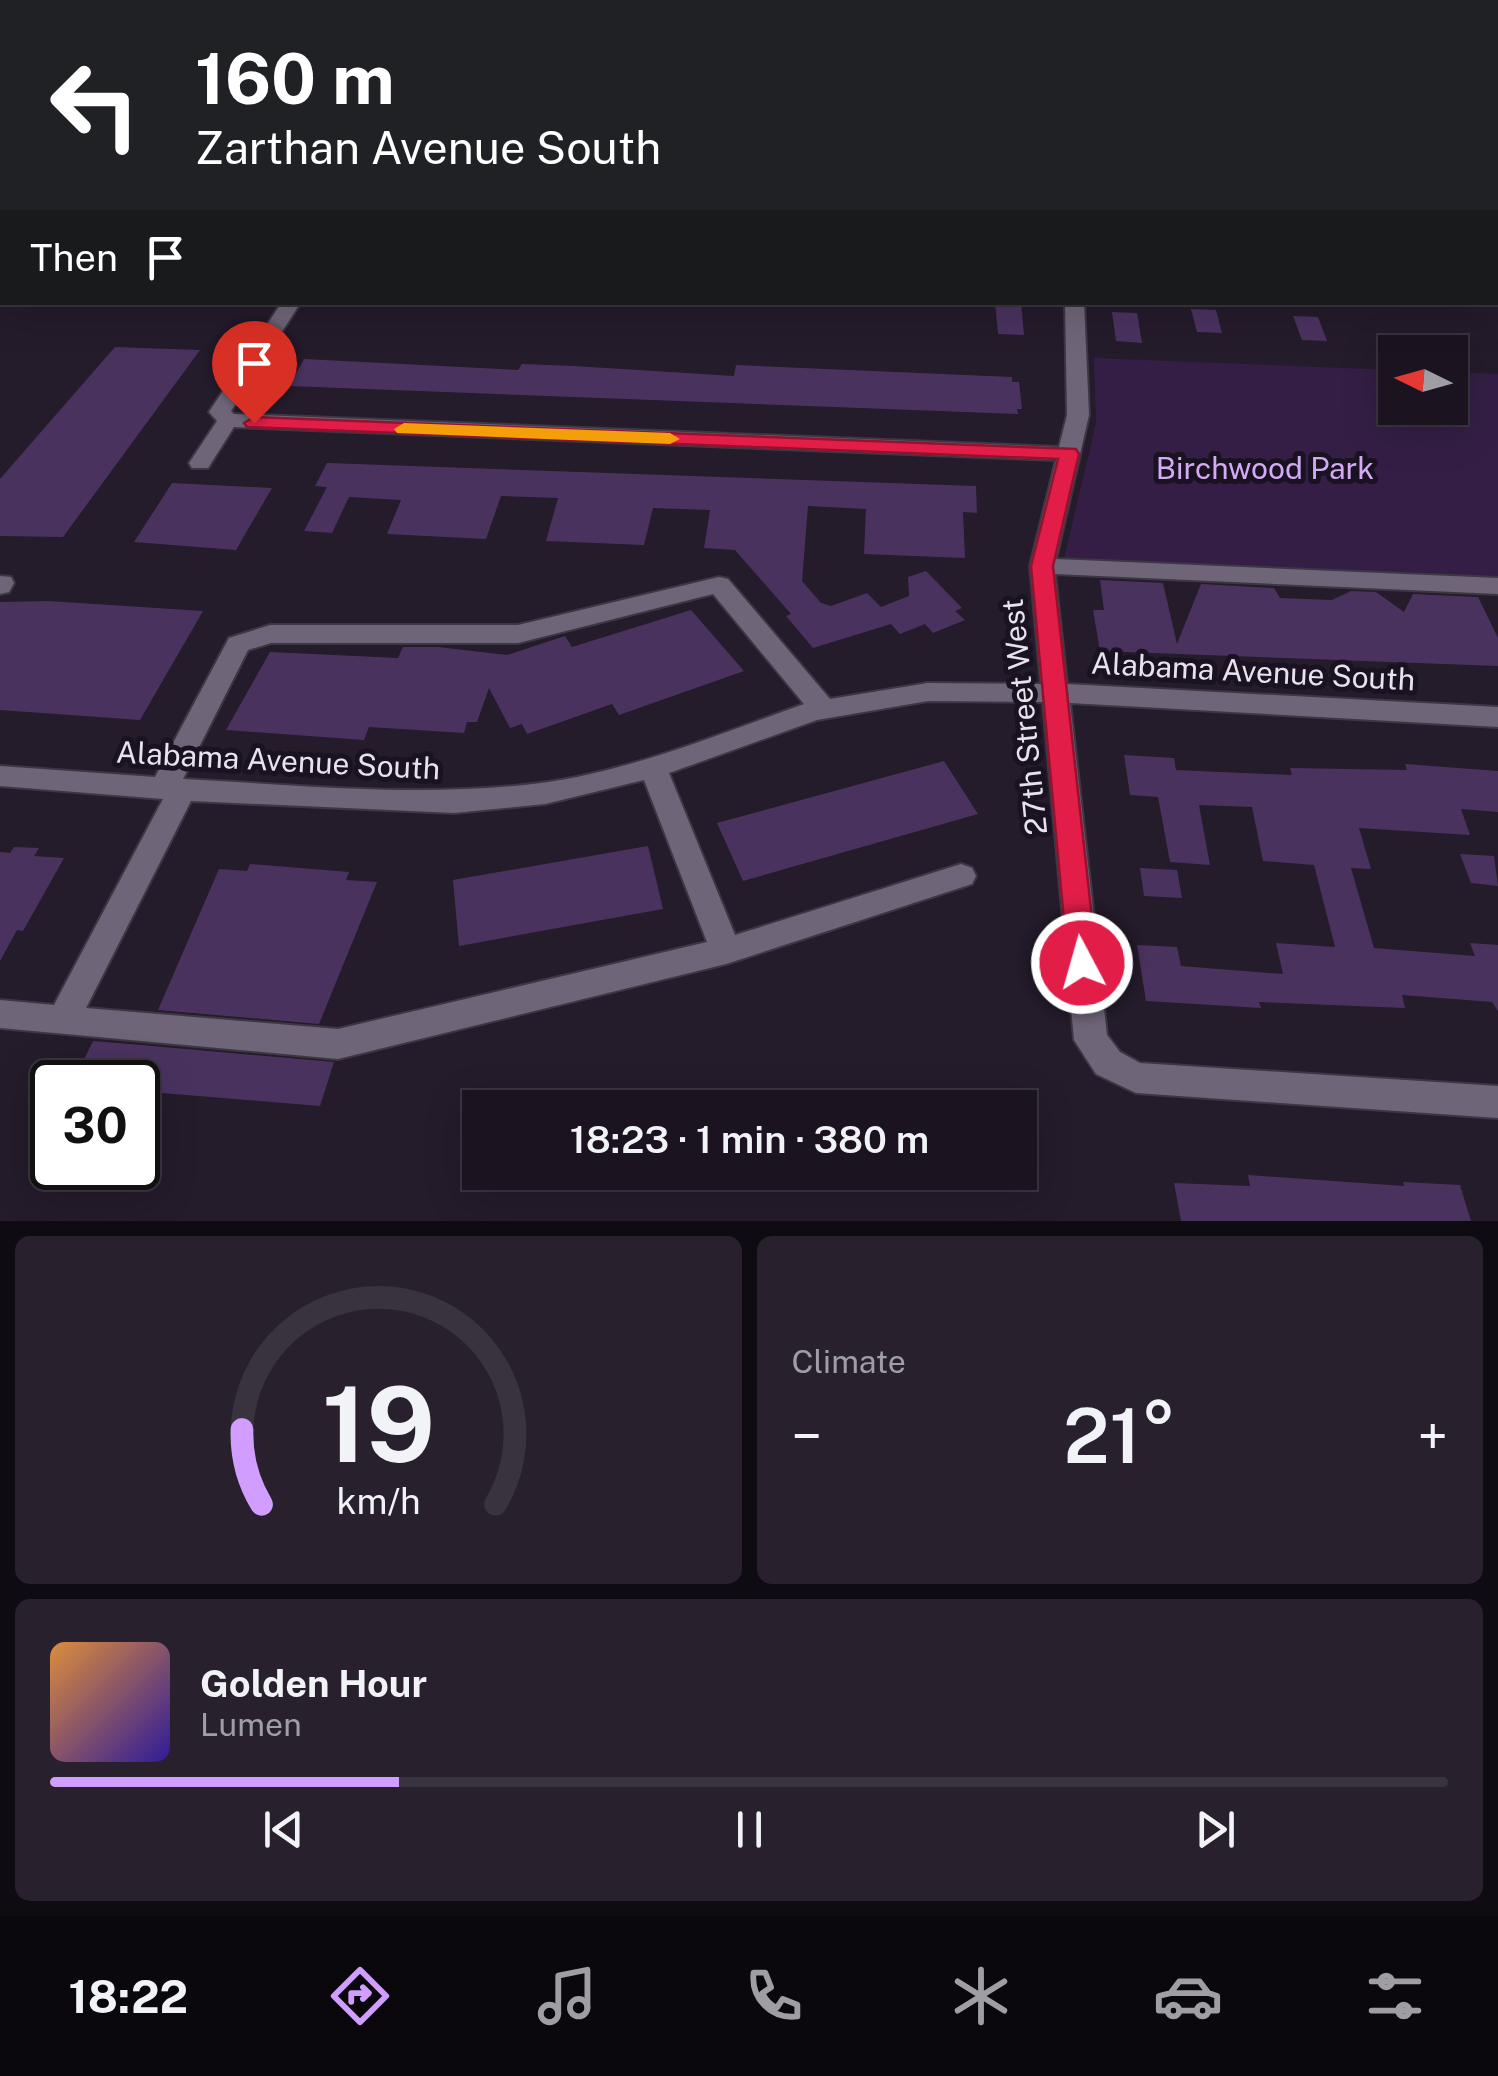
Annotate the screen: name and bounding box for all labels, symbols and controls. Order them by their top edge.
text: 160 m [195,37,395,120]
icon: left [30,40,160,170]
text: Zarthan Avenue South [195,121,661,174]
icon: arrive [138,230,193,285]
text: Then [30,235,118,280]
pin [212,321,297,424]
north arrow [1378,335,1468,425]
map controls [1378,335,1468,425]
icon: arrive [227,336,282,391]
park label: Birchwood Park [1156,450,1374,486]
street label: 27th Street West [994,597,1054,837]
street label: Alabama Avenue South [1090,645,1416,697]
street label: Alabama Avenue South [115,734,441,786]
position arrow [1030,911,1134,1015]
speed limit sign: 30 [30,1060,160,1190]
text: 18:23 · 1 min · 380 m [570,1117,929,1162]
text: Climate [792,1343,906,1380]
text: 19 [322,1363,435,1485]
text: 21° [1063,1392,1176,1480]
text: − [792,1404,822,1468]
text: + [1418,1404,1448,1468]
text: km/h [336,1480,420,1522]
text: Golden Hour [200,1661,427,1706]
text: Lumen [200,1706,302,1743]
icon: previous [256,1802,311,1857]
icon: pause [722,1802,777,1857]
icon: next [1188,1802,1243,1857]
icon: directions [325,1961,395,2031]
icon: music [532,1961,602,2031]
icon: phone [739,1961,809,2031]
icon: climate [946,1961,1016,2031]
icon: car [1153,1961,1223,2031]
icon: filters [1360,1961,1430,2031]
text: 18:22 [68,1970,188,2023]

